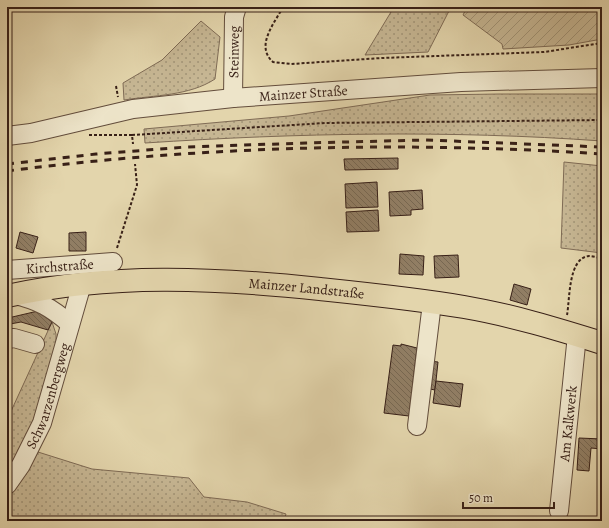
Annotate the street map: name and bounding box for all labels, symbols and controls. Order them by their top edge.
street label: Steinweg [224,26,243,78]
street label: Mainzer Straße [258,80,348,106]
street label: Kirchstraße [25,254,94,278]
street label: Mainzer Landstraße [248,273,365,303]
street label: Schwarzenbergweg [21,341,74,452]
street label: Am Kalkwerk [555,385,581,463]
scale bar [463,484,554,510]
text: 50 m [469,490,493,506]

